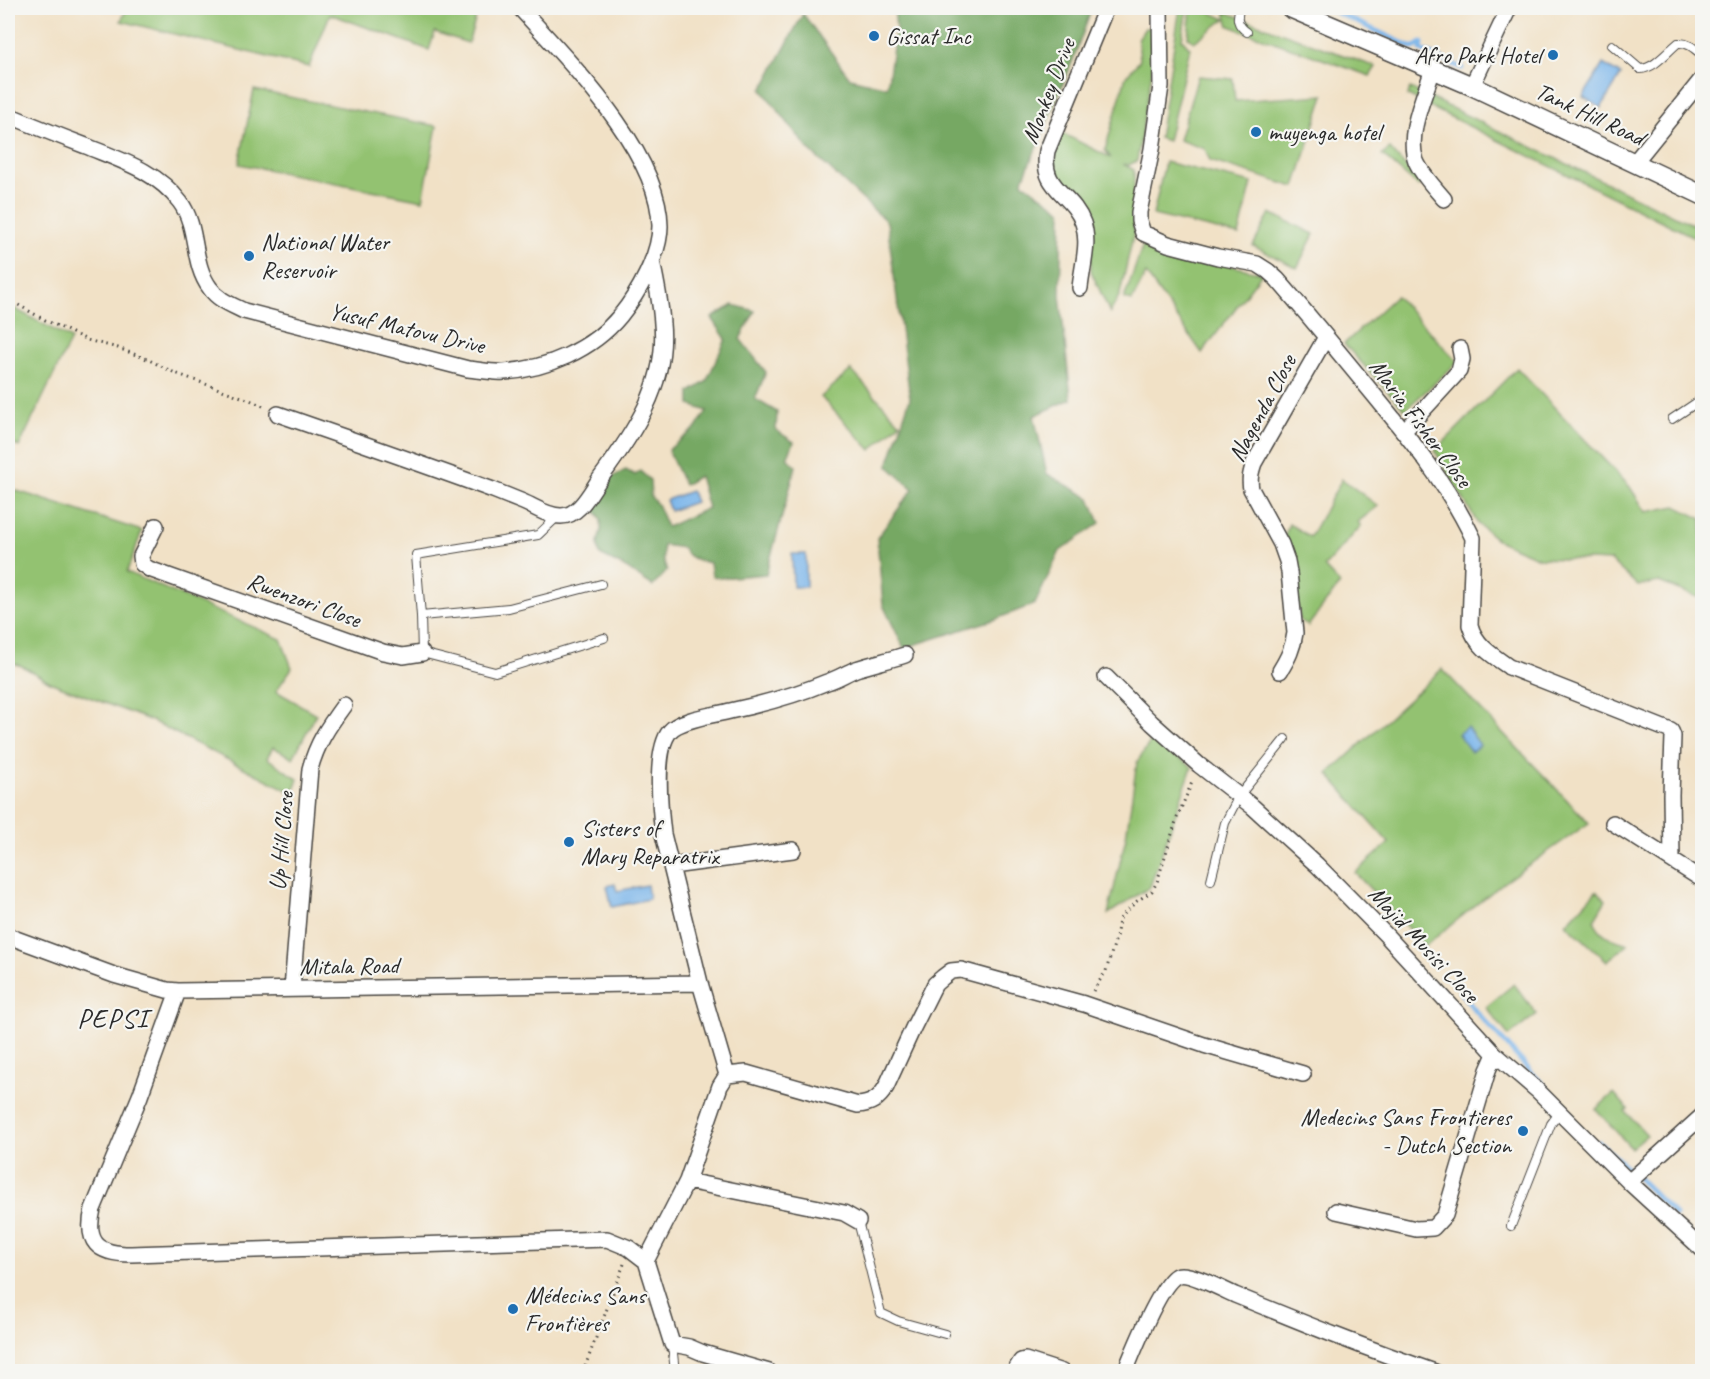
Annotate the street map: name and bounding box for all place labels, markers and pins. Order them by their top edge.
place label: Gissat Inc [886,21,972,51]
marker: Gissat Inc [867,29,881,43]
place label: Afro Park Hotel [1414,40,1545,70]
marker: Afro Park Hotel [1546,48,1560,62]
place label: muyenga hotel [1268,117,1384,147]
marker: muyenga hotel [1249,125,1263,139]
place label: National Water Reservoir [261,227,392,285]
marker: National Water Reservoir [242,249,256,263]
place label: Sisters of Mary Reparatrix [581,813,720,871]
marker: Sisters of Mary Reparatrix [562,835,576,849]
place label: Medecins Sans Frontieres - Dutch Section [1301,1102,1513,1160]
marker: Medecins Sans Frontieres - Dutch Section [1516,1124,1530,1138]
place label: Médecins Sans Frontières [525,1280,647,1338]
marker: Médecins Sans Frontières [506,1302,520,1316]

